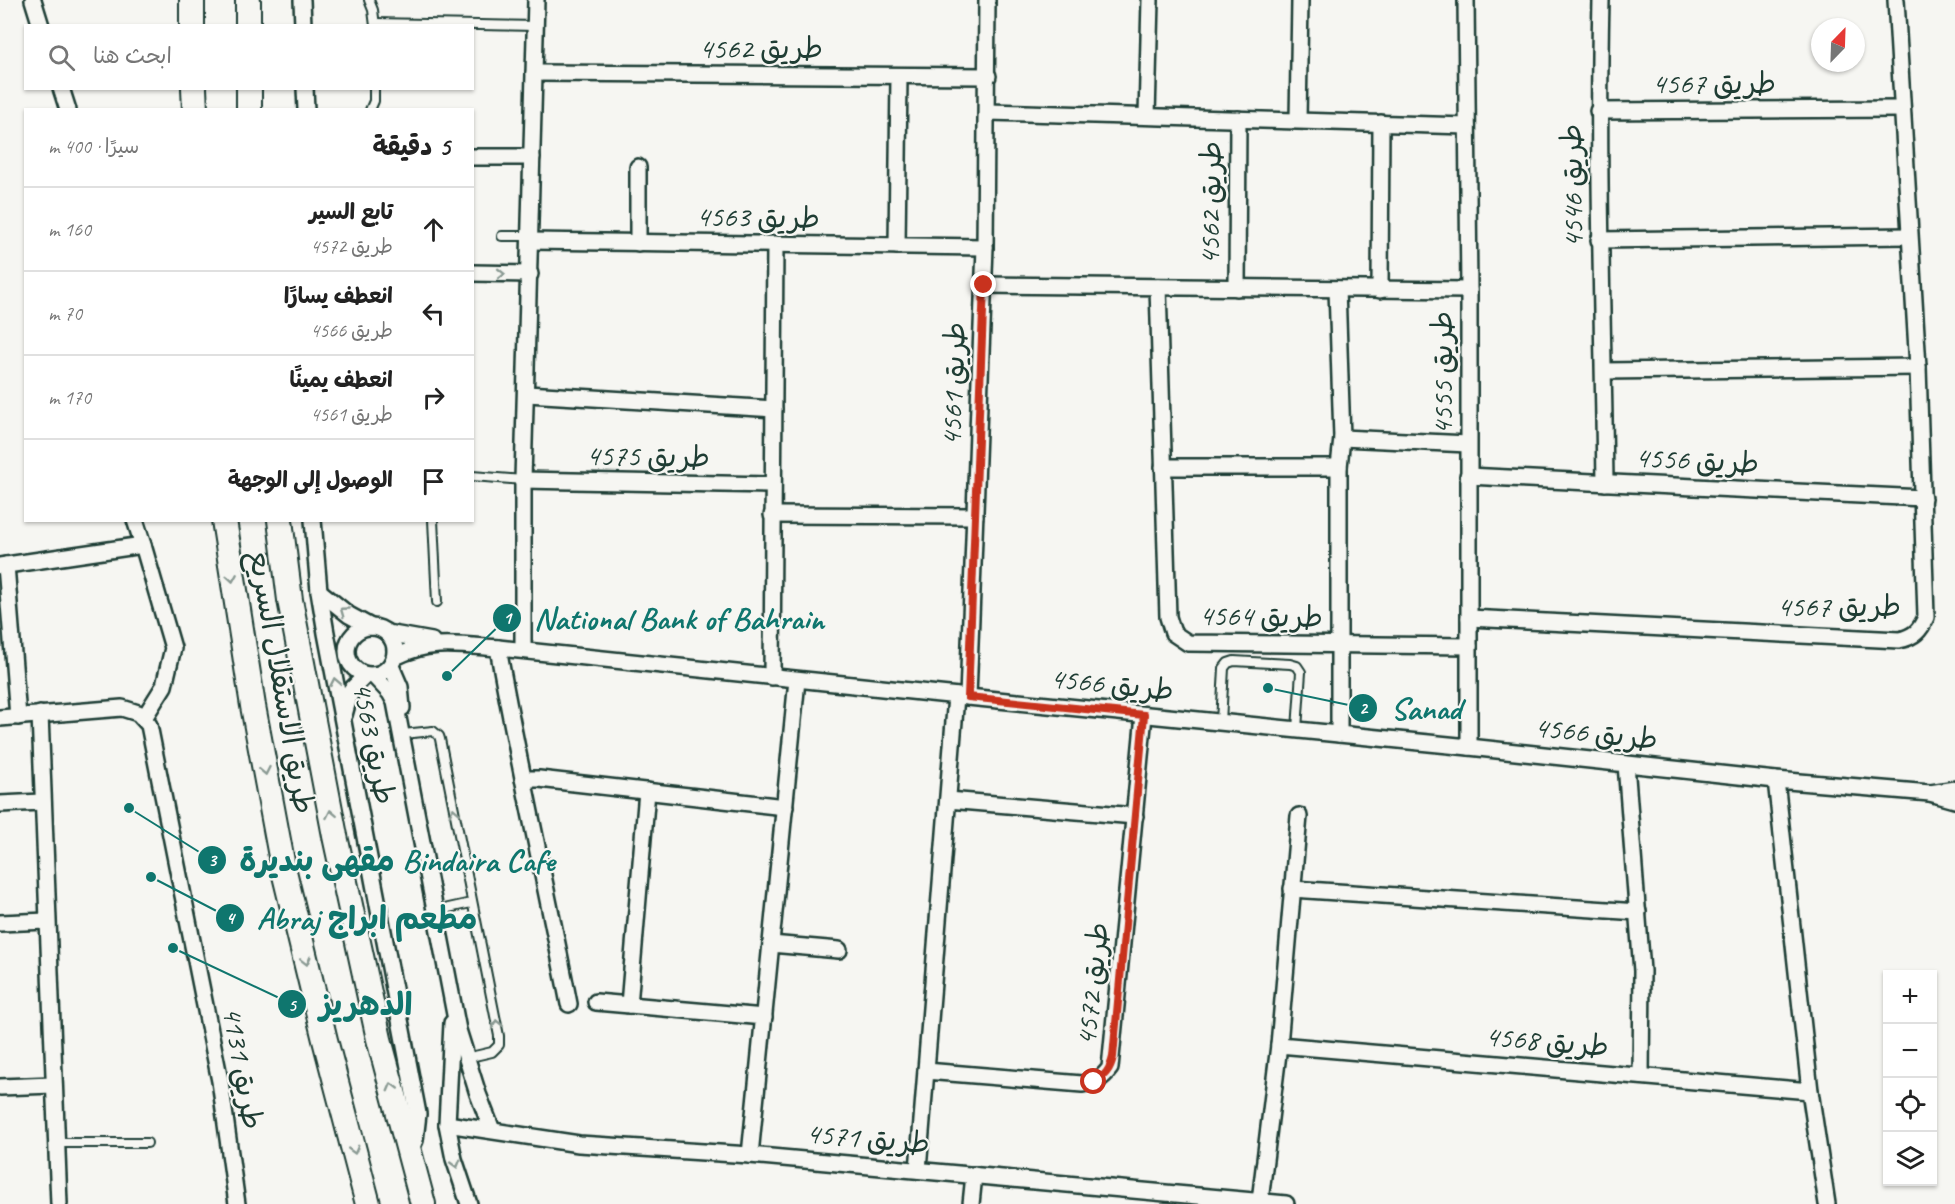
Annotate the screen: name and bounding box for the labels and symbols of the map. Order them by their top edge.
north arrow [1811,18,1865,72]
street label: طريق 4562 [699,29,823,67]
street label: طريق 4567 [1652,64,1776,102]
street label: طريق 4546 [1552,124,1592,248]
street label: طريق 4562 [1190,141,1230,265]
street label: طريق 4563 [696,197,820,237]
one-way arrow [497,267,506,280]
route end [970,271,996,297]
street label: طريق 4555 [1423,311,1461,435]
street label: طريق 4561 [932,321,974,447]
street label: طريق 4575 [586,436,710,476]
street label: طريق 4556 [1634,438,1760,482]
street label: طريق الاستقلال السريع [237,547,324,817]
one-way arrow [225,573,238,583]
street label: طريق 4567 [1777,587,1901,625]
callout: National Bank of Bahrain [492,593,837,643]
street label: طريق 4564 [1199,596,1323,636]
text: National Bank of Bahrain [534,598,826,639]
one-way arrow [339,607,350,618]
text: 1 [503,607,513,629]
street label: طريق 4566 [1048,659,1176,709]
one-way arrow [329,678,342,688]
street label: طريق 4563 [343,678,405,808]
callout: Sanad [1348,683,1473,733]
text: Sanad [1391,688,1466,729]
text: 2 [1359,697,1369,719]
street label: طريق 4566 [1532,708,1660,758]
one-way arrow [258,765,271,775]
one-way arrow [448,807,461,817]
one-way arrow [325,810,338,820]
callout: مقهى بنديرة Bindaira Cafe [197,835,568,885]
text: مقهى بنديرة Bindaira Cafe [239,840,557,881]
text: 3 [208,849,218,871]
callout: Abraj مطعم ابراج [215,893,489,943]
text: Abraj مطعم ابراج [257,898,477,942]
text: 4 [226,907,236,929]
street label: طريق 4572 [1067,920,1117,1048]
one-way arrow [298,956,311,966]
callout: الدهريز [277,979,424,1029]
text: الدهريز [316,984,413,1025]
text: 5 [288,994,298,1016]
street label: طريق 4131 [213,1004,273,1132]
street label: طريق 4568 [1483,1017,1611,1065]
one-way arrow [491,1019,504,1029]
route start [1080,1068,1106,1094]
one-way arrow [387,1082,400,1092]
street label: طريق 4571 [804,1114,932,1162]
one-way arrow [347,1144,359,1155]
one-way arrow [449,1158,461,1169]

